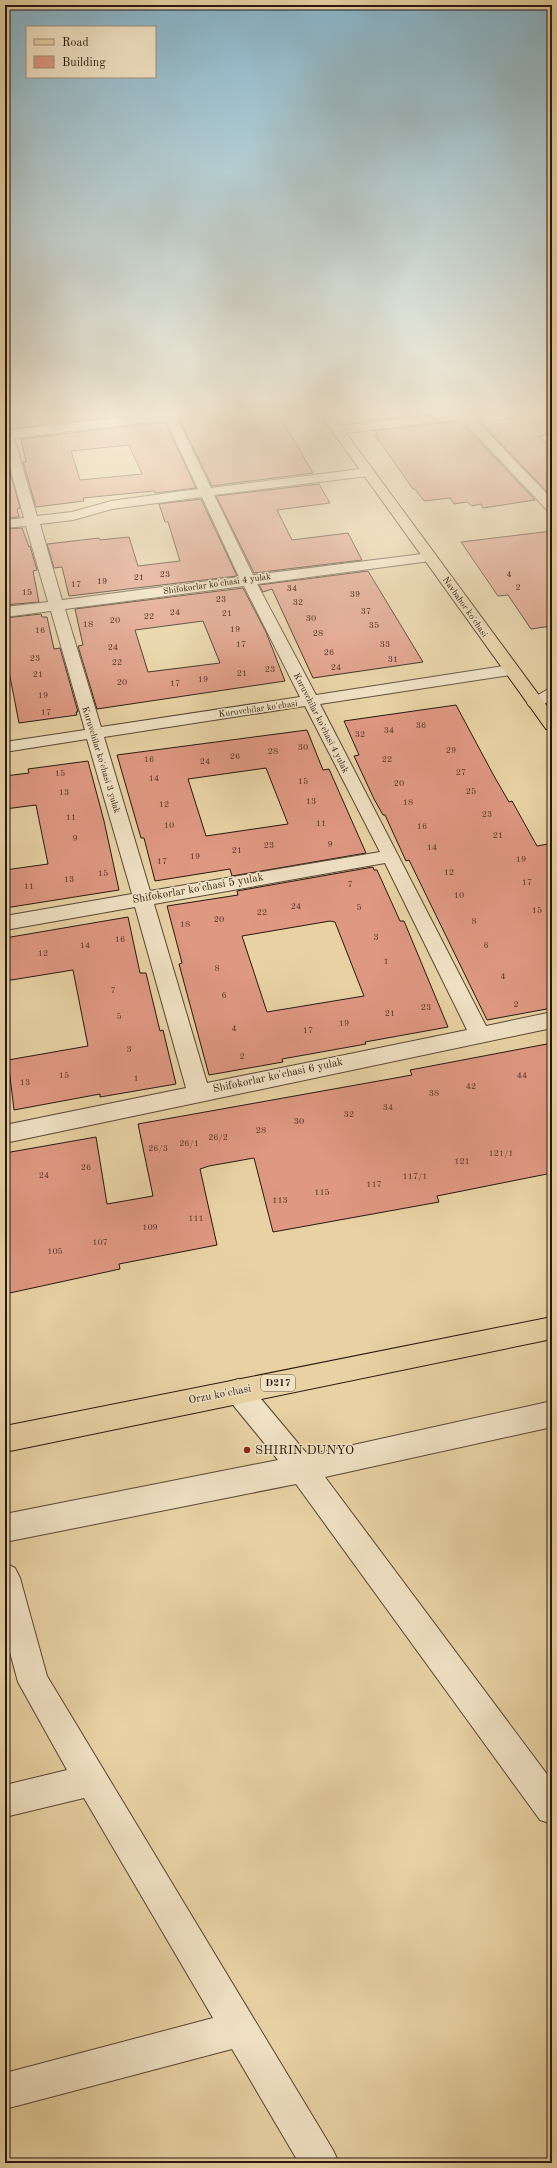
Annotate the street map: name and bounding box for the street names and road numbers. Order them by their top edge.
street label: Shifokorlar ko'chasi 4 yulak [163,572,272,596]
street label: Navbahor ko'chasi [441,575,489,639]
street label: Kuruvchilar ko'chasi 4 yulak [292,671,350,775]
street label: Kuruvchilar ko'chasi [218,699,299,719]
street label: Kuruvchilar ko'chasi 3 yulak [80,706,122,815]
street label: Shifokorlar ko'chasi 5 yulak [132,872,265,906]
street label: Shifokorlar ko'chasi 6 yulak [212,1057,344,1095]
road number: D217 [261,1375,295,1391]
street label: Orzu ko'chasi [188,1384,252,1406]

